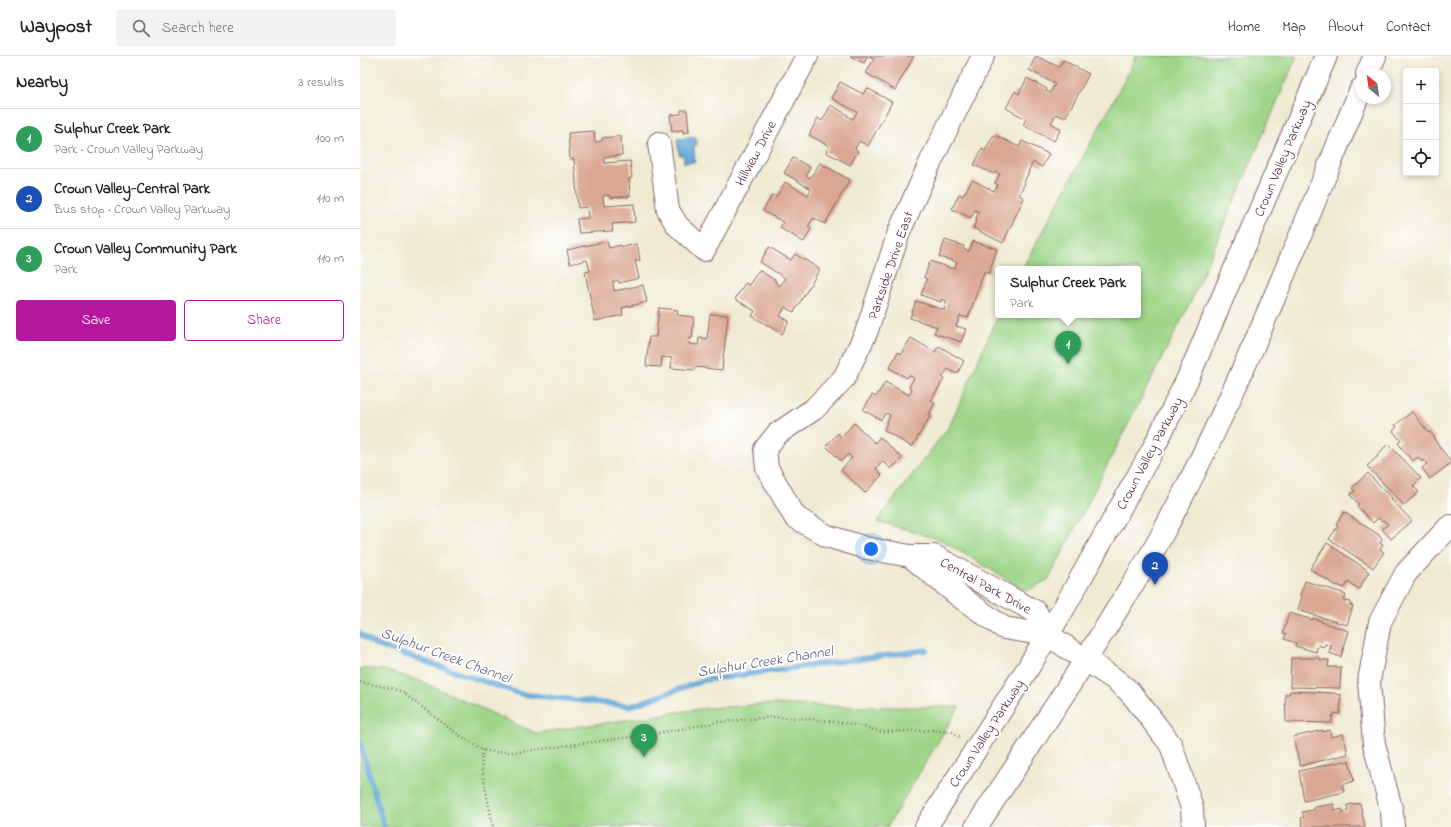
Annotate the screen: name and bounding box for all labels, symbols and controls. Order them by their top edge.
search box [116,10,396,46]
text: Waypost [20,14,92,41]
icon: search [130,17,152,39]
text: Search here [162,17,234,39]
text: Home [1228,17,1260,38]
text: Map [1282,17,1306,38]
text: About [1328,17,1364,38]
text: Contact [1386,17,1431,38]
north arrow [1355,68,1391,104]
map controls [1403,68,1439,176]
button: + [1403,68,1439,104]
text: Nearby [16,70,68,95]
text: 3 results [298,73,344,92]
street label: Crown Valley Parkway [1249,97,1318,221]
button: − [1403,104,1439,140]
street label: Hillview Drive [730,117,783,190]
text: Sulphur Creek Park [54,118,170,140]
text: 1 [27,129,31,148]
text: 100 m [315,129,344,148]
text: Park · Crown Valley Parkway [54,140,203,159]
button: locate [1403,140,1439,176]
text: Crown Valley-Central Park [54,178,210,200]
text: 2 [26,189,32,208]
text: 110 m [317,189,344,208]
text: Bus stop · Crown Valley Parkway [54,200,230,219]
street label: Parkside Drive East [863,208,920,322]
text: Crown Valley Community Park [54,238,237,260]
text: 3 [26,249,32,268]
text: 110 m [317,249,344,268]
text: Park [54,260,78,279]
popup [995,266,1141,318]
text: Sulphur Creek Park [1010,272,1126,294]
text: Park [1010,294,1033,313]
button: Save [16,300,176,341]
button: Share [184,300,344,341]
pin: 1 [1055,331,1081,364]
street label: Crown Valley Parkway [1112,393,1190,514]
your location [861,539,881,559]
pin: 2 [1142,552,1168,585]
street label: Central Park Drive [936,553,1035,620]
water label: Sulphur Creek Channel [378,622,516,690]
water label: Sulphur Creek Channel [696,640,837,684]
street label: Crown Valley Parkway [944,675,1031,793]
pin: 3 [631,724,657,757]

